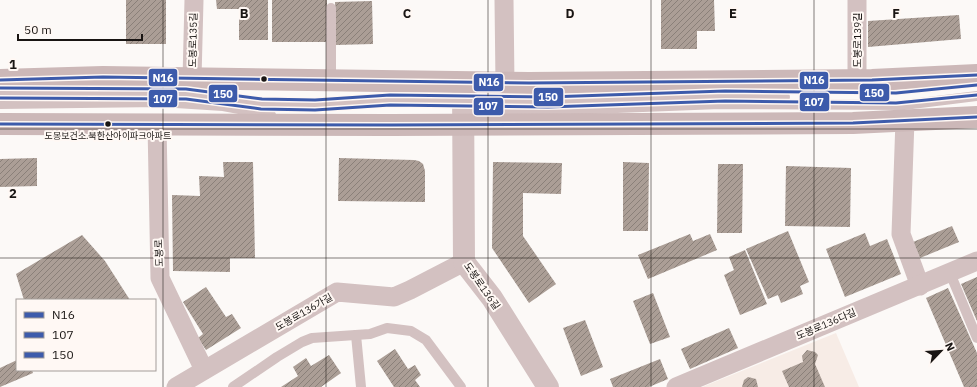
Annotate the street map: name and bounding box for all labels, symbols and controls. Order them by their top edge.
text: B [240,5,249,22]
text: C [403,5,412,22]
text: D [565,5,575,22]
text: E [729,5,737,22]
text: F [892,5,900,22]
street label: 도봉로135길 [186,12,200,68]
street label: 도봉로139길 [851,13,864,67]
scale bar [18,16,142,42]
text: 50 m [24,22,52,37]
text: 1 [9,56,17,73]
line badge: N16 [148,68,178,87]
text: N16 [152,71,174,85]
line badge: N16 [799,71,829,90]
line badge: N16 [473,73,504,92]
text: N16 [803,73,825,87]
unlabelled marker [259,74,269,84]
text: N16 [478,75,500,89]
line badge: 150 [859,83,890,102]
line badge: 150 [208,84,238,103]
text: 150 [864,86,884,100]
text: 150 [213,87,233,101]
line badge: 150 [533,87,564,107]
line badge: 107 [148,89,178,108]
text: 150 [538,90,558,104]
text: 107 [153,92,173,106]
line badge: 107 [799,92,830,112]
text: 107 [804,95,824,109]
line badge: 107 [473,97,504,116]
text: 107 [478,99,498,113]
marker: 도봉보건소.북한산아이파크아파트 [103,119,113,129]
place label: 도봉보건소.북한산아이파크아파트 [45,130,171,141]
text: 2 [9,185,17,202]
street label: 도봉로 [152,239,166,267]
street label: 도봉로136길 [461,260,503,312]
street label: 도봉로136가길 [273,290,335,334]
legend [16,299,156,371]
street label: 도봉로136다길 [794,306,858,342]
text: N16 [52,307,75,322]
text: 107 [52,327,74,342]
north arrow [921,331,961,371]
text: N [942,340,958,353]
text: 150 [52,347,74,362]

